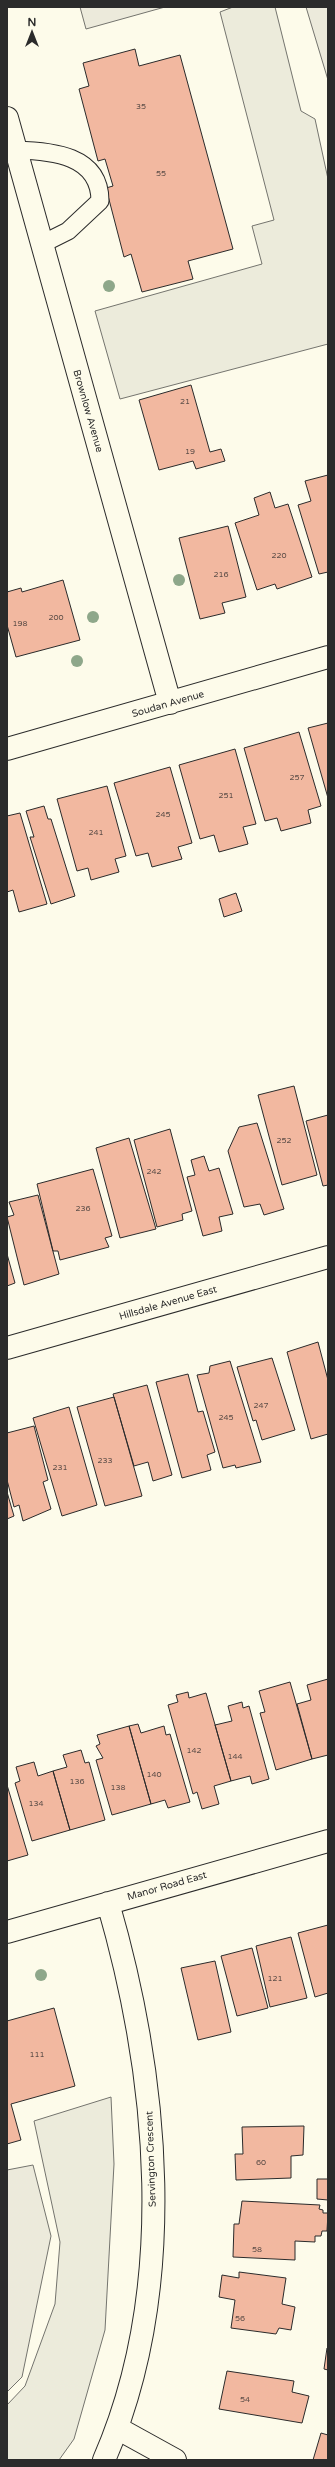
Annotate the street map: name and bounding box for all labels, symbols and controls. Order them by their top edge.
north arrow [12,12,52,52]
text: N [28,16,36,29]
house number: 35 [136,102,146,111]
house number: 55 [156,169,166,178]
street label: Brownlow Avenue [70,368,106,454]
house number: 21 [180,397,190,406]
house number: 19 [185,447,195,456]
house number: 220 [271,551,287,560]
house number: 216 [213,570,229,579]
house number: 200 [48,613,64,622]
house number: 198 [12,619,28,628]
street label: Soudan Avenue [130,688,206,720]
house number: 257 [289,773,305,782]
house number: 251 [218,791,234,800]
house number: 245 [155,810,171,819]
house number: 241 [88,828,104,837]
house number: 252 [276,1136,292,1145]
house number: 242 [146,1167,162,1176]
house number: 236 [75,1204,91,1213]
street label: Hillsdale Avenue East [118,1283,219,1323]
house number: 247 [253,1401,269,1410]
house number: 245 [218,1413,234,1422]
house number: 233 [97,1456,113,1465]
house number: 231 [52,1463,68,1472]
house number: 142 [186,1746,202,1755]
house number: 144 [227,1752,243,1761]
house number: 140 [146,1770,162,1779]
house number: 136 [69,1777,85,1786]
house number: 138 [110,1783,126,1792]
house number: 134 [28,1799,44,1808]
street label: Manor Road East [126,1869,208,1903]
house number: 121 [267,1974,283,1983]
house number: 111 [29,2050,45,2059]
street label: Servington Crescent [143,2111,159,2207]
house number: 60 [256,2158,266,2167]
house number: 58 [252,2245,262,2254]
house number: 56 [235,2314,245,2323]
house number: 54 [240,2395,250,2404]

